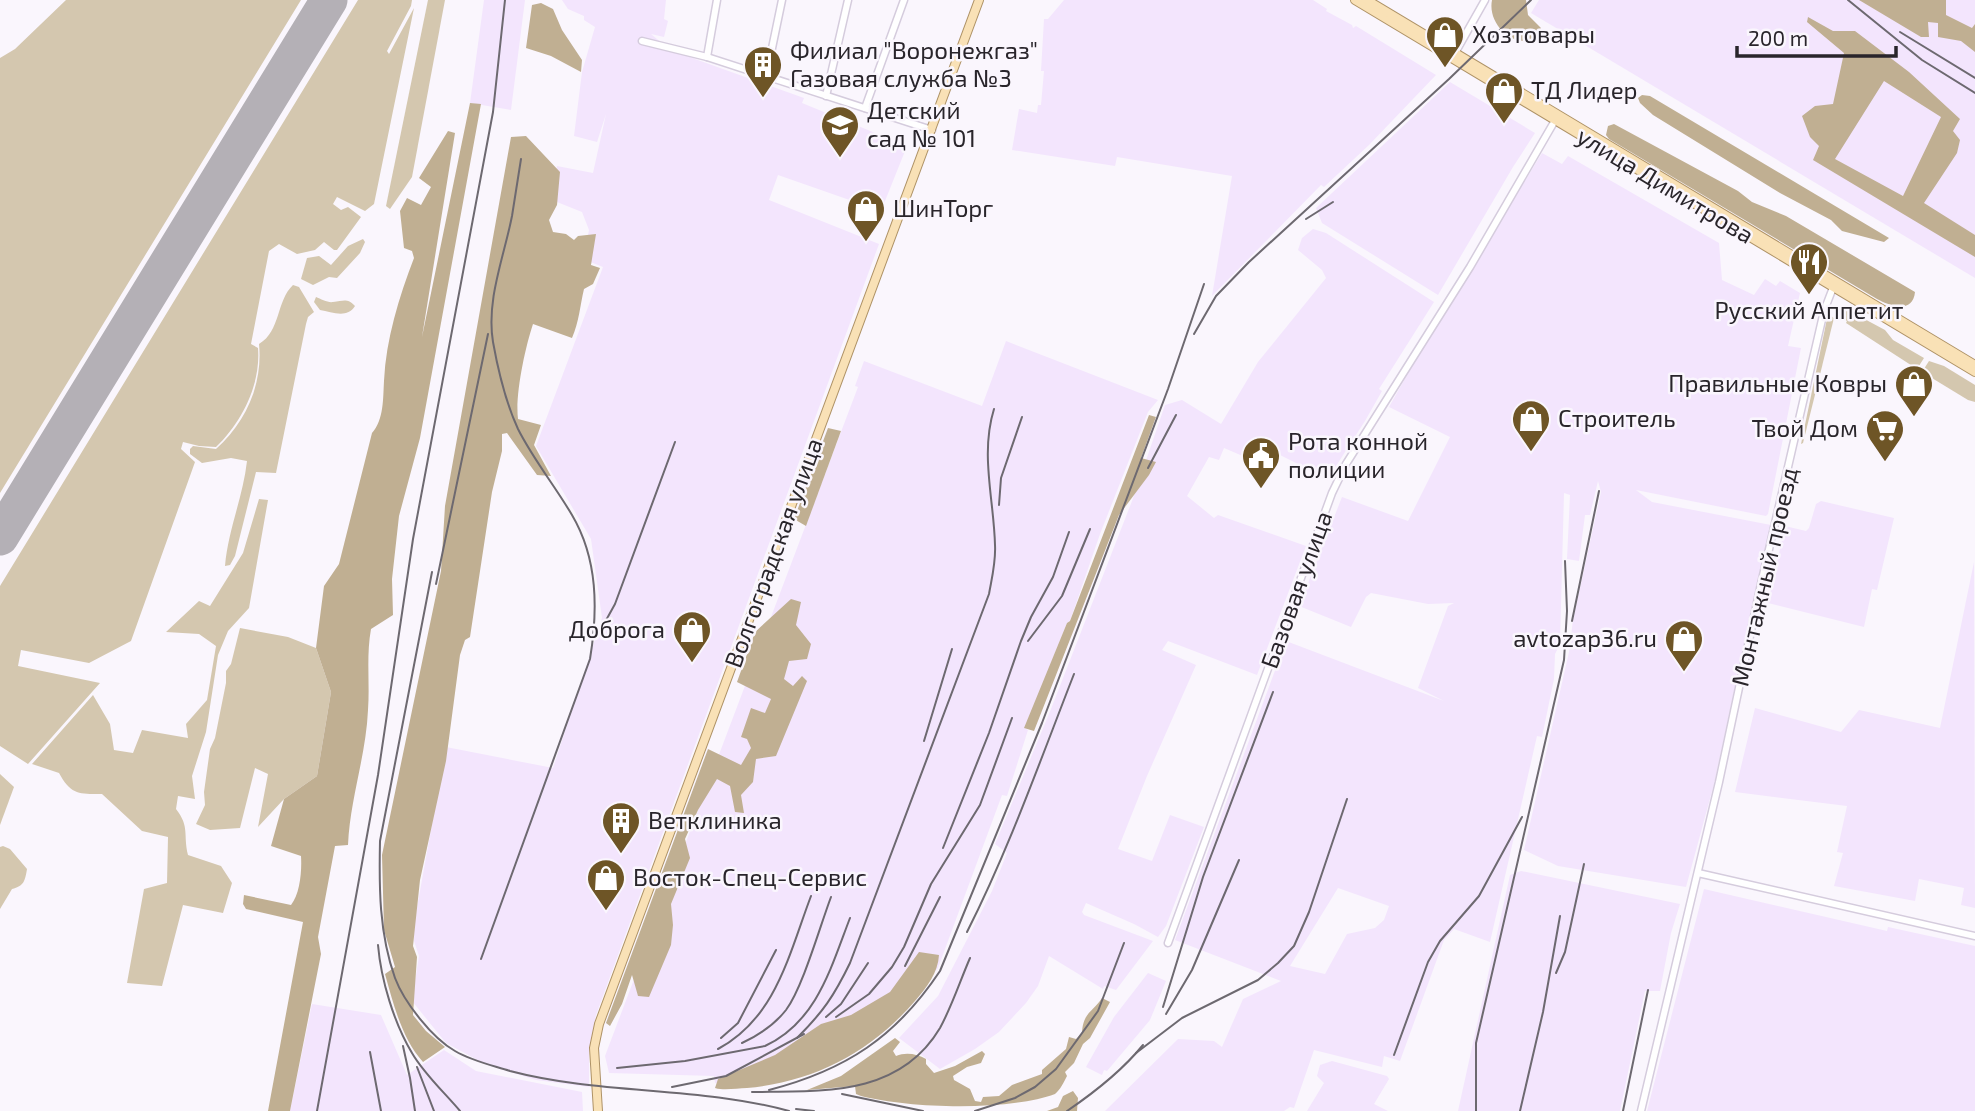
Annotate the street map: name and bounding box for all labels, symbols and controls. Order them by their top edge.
shop icon: Хозтовары [1424,14,1466,69]
scale bar [1737,14,1896,58]
place label: Хозтовары [1472,19,1595,48]
text: 200 m [1748,25,1808,50]
place label: Филиал "Воронежгаз" Газовая служба №3 [790,35,1038,93]
building icon: Филиал "Воронежгаз" Газовая служба №3 [742,44,784,99]
shop icon: ТД Лидер [1483,70,1525,125]
place label: ТД Лидер [1531,75,1638,104]
place label: Детский сад № 101 [867,95,976,152]
school or university icon: Детский сад № 101 [819,104,861,159]
street label: улица Димитрова [1572,120,1759,250]
shop icon: ШинТорг [845,188,887,243]
place label: ШинТорг [893,193,993,222]
restaurant icon: Русский Аппетит [1788,241,1830,296]
place label: Русский Аппетит [1714,295,1904,325]
shop icon: Правильные Ковры [1893,363,1935,418]
place label: Правильные Ковры [1668,368,1887,397]
shop icon: Строитель [1510,398,1552,453]
place label: Строитель [1558,403,1676,432]
supermarket icon: Твой Дом [1864,408,1906,463]
place label: Твой Дом [1751,413,1858,442]
place label: Рота конной полиции [1288,426,1428,483]
street label: Волгоградская улица [718,434,829,672]
public building icon: Рота конной полиции [1240,435,1282,490]
street label: Монтажный проезд [1724,464,1803,689]
street label: Базовая улица [1254,507,1338,672]
shop icon: Доброга [671,609,713,664]
place label: Доброга [569,614,665,643]
shop icon: avtozap36.ru [1663,618,1705,673]
place label: avtozap36.ru [1513,623,1657,652]
building icon: Ветклиника [600,800,642,855]
place label: Ветклиника [648,805,782,834]
shop icon: Восток-Спец-Сервис [585,857,627,912]
place label: Восток-Спец-Сервис [633,862,867,891]

